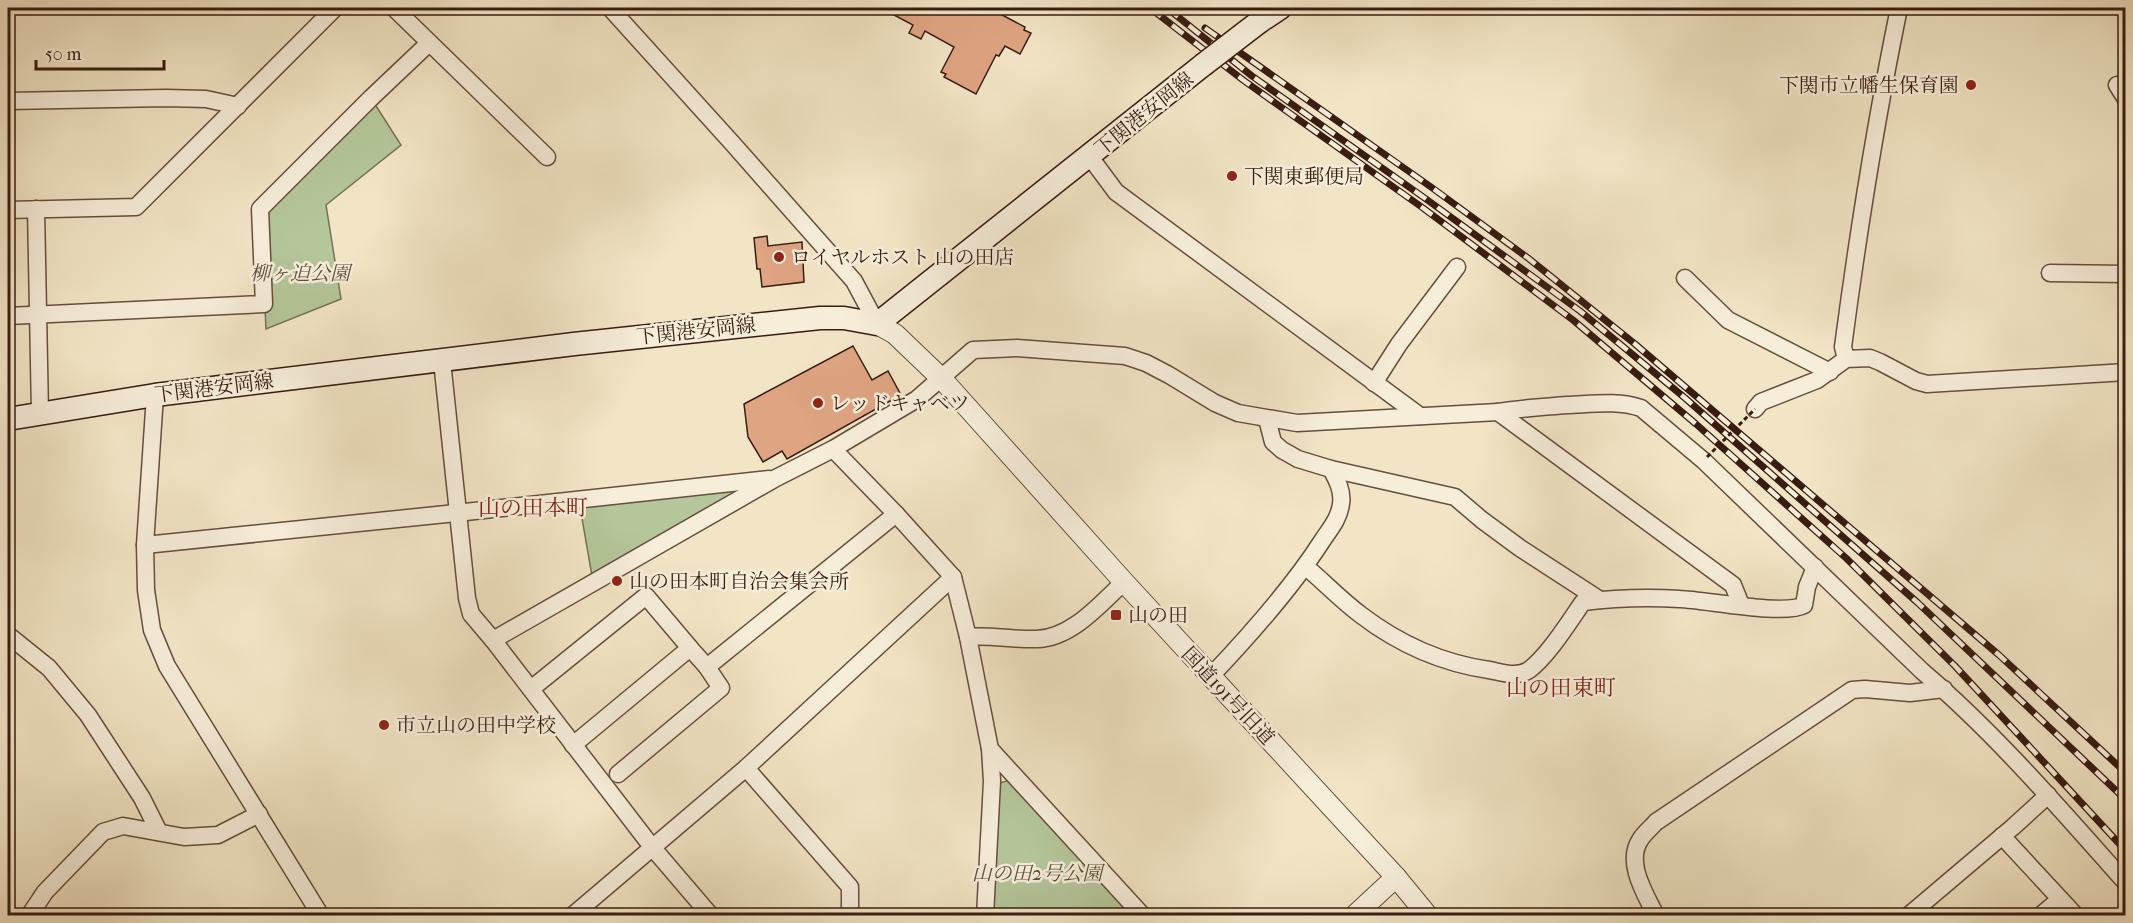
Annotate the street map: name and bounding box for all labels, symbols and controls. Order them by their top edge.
scale bar [36,33,164,71]
text: 50 m [45,44,82,65]
street label: 下関港安岡線 [1090,67,1198,161]
place label: 下関市立幡生保育園 [1779,74,1959,97]
marker: 下関市立幡生保育園 [1964,78,1978,92]
place label: 下関東郵便局 [1244,165,1364,188]
marker: 下関東郵便局 [1225,169,1239,183]
place label: ロイヤルホスト 山の田店 [791,246,1015,269]
marker: ロイヤルホスト 山の田店 [772,250,786,264]
park label: 柳ヶ迫公園 [250,262,353,285]
street label: 下関港安岡線 [635,313,757,349]
street label: 下関港安岡線 [153,369,275,407]
place label: レッドキャベツ [830,392,970,415]
marker: レッドキャベツ [811,396,825,410]
district label: 山の田本町 [478,495,588,521]
place label: 山の田本町自治会集会所 [629,570,849,593]
marker: 山の田本町自治会集会所 [610,574,624,588]
place label: 山の田 [1128,604,1188,627]
marker: 山の田 [1109,608,1123,622]
street label: 国道191号旧道 [1177,643,1279,749]
district label: 山の田東町 [1506,675,1616,701]
place label: 市立山の田中学校 [396,714,556,737]
marker: 市立山の田中学校 [377,718,391,732]
park label: 山の田2号公園 [972,862,1105,885]

